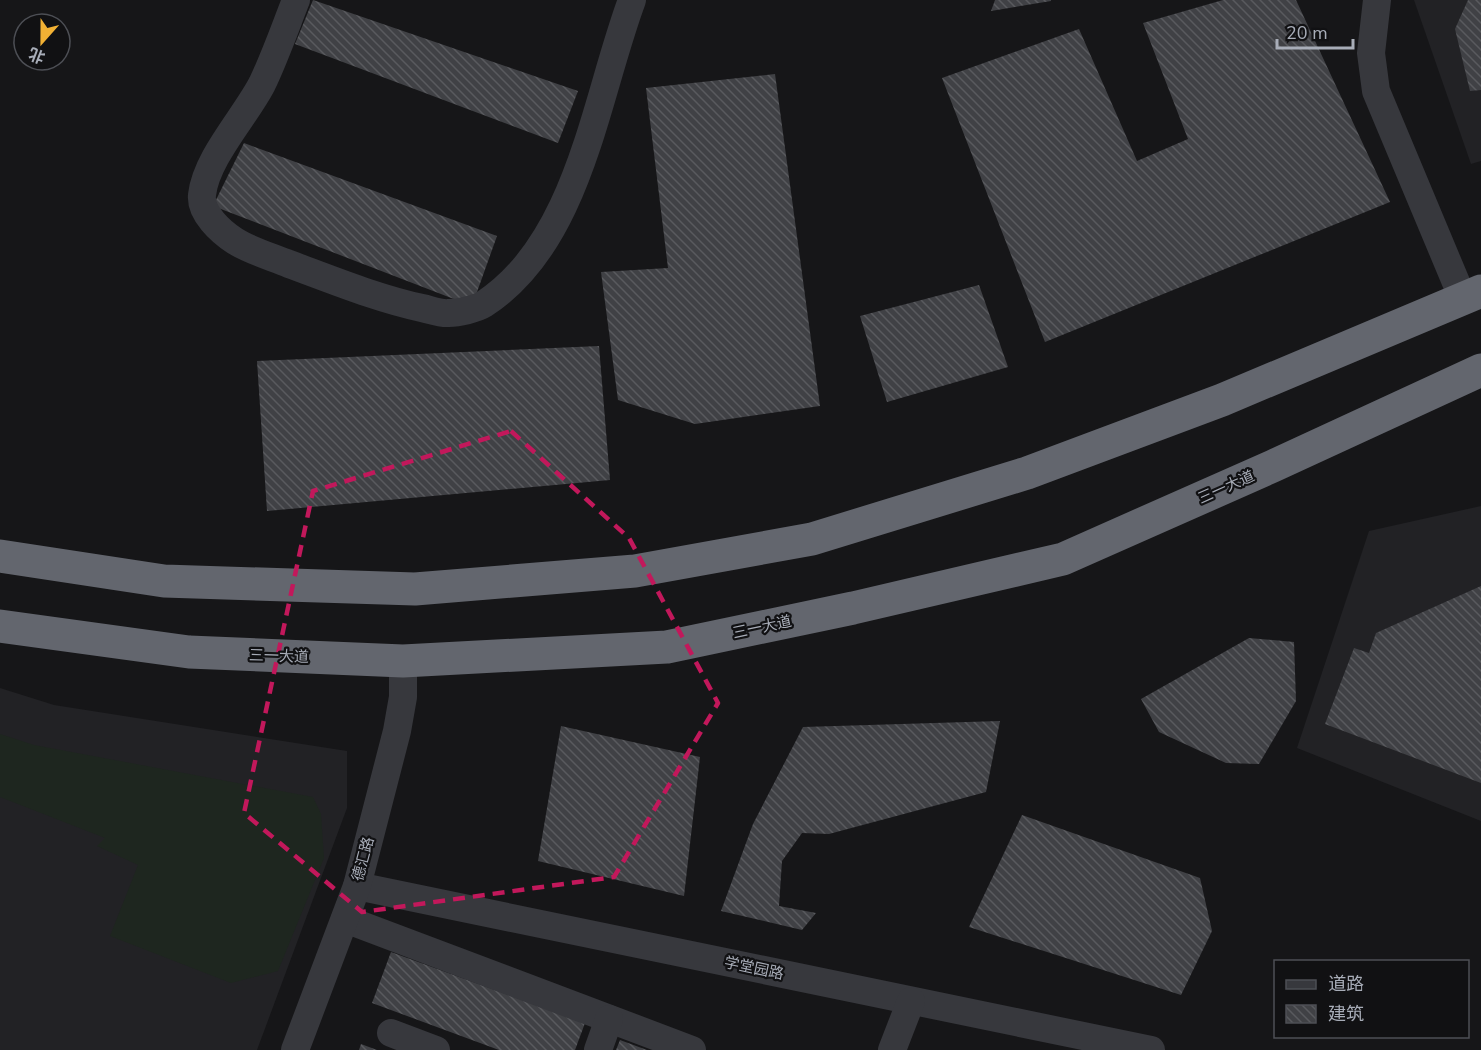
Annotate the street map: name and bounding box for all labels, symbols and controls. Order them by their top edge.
north arrow [12,12,72,72]
scale bar [1277,12,1354,50]
text: 20 m [1286,21,1328,45]
text: 北 [26,42,48,68]
street label: 三一大道 [1195,466,1257,508]
street label: 三一大道 [731,611,793,643]
street label: 三一大道 [249,645,309,667]
street label: 德汇路 [348,835,378,883]
street label: 学堂园路 [723,952,785,984]
legend [1274,960,1469,1038]
text: 道路 [1328,972,1364,996]
text: 建筑 [1328,1002,1364,1026]

